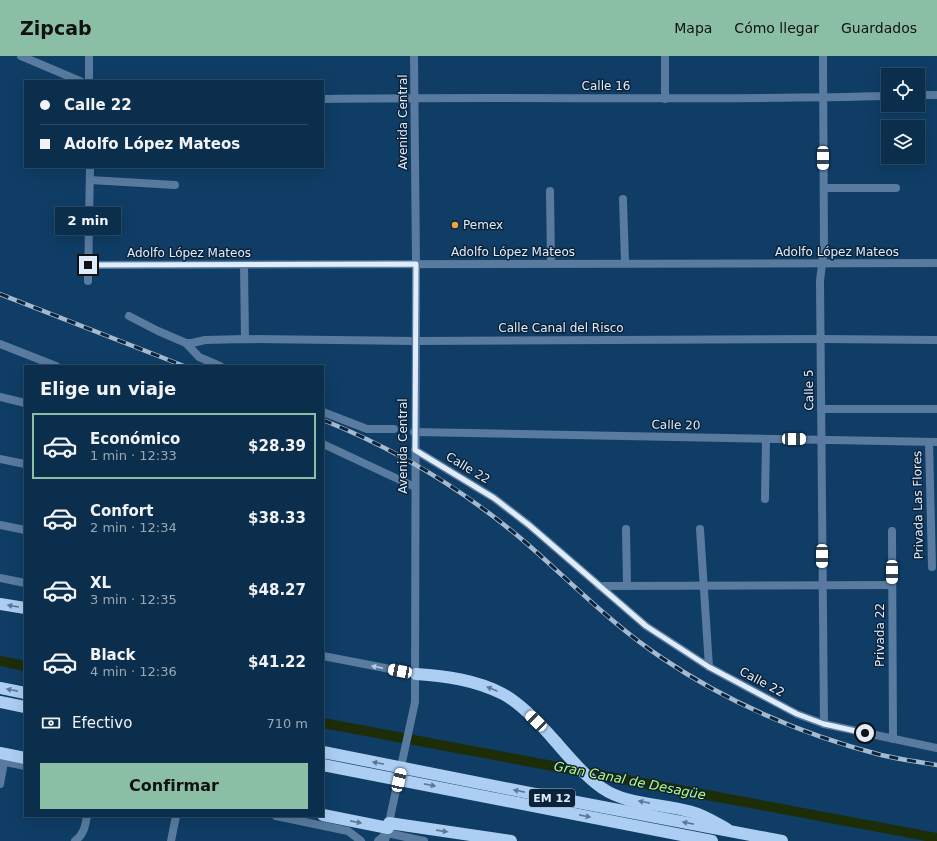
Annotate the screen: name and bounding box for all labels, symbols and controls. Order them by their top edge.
text: Zipcab [20,17,92,39]
text: Mapa [674,20,712,36]
text: Cómo llegar [734,20,819,36]
text: Guardados [841,20,917,36]
map controls [881,68,925,164]
button: locate [881,68,925,112]
street label: Avenida Central [396,74,410,170]
street label: Calle 16 [582,79,630,93]
text: Calle 22 [64,96,132,114]
button: layers [881,120,925,164]
text: Adolfo López Mateos [64,135,240,153]
car [817,146,829,170]
callout: 2 min [55,207,121,235]
text: 2 min [68,213,108,228]
place label: Pemex [463,218,503,232]
marker: Pemex [450,220,460,230]
street label: Adolfo López Mateos [451,245,575,259]
street label: Adolfo López Mateos [775,245,899,259]
street label: Adolfo López Mateos [127,246,251,260]
route end [79,256,97,274]
street label: Calle Canal del Risco [498,321,624,335]
street label: Calle 5 [802,369,816,411]
text: Elige un viaje [40,378,176,399]
street label: Avenida Central [396,398,410,494]
street label: Calle 20 [651,418,701,432]
icon: car [42,428,78,464]
text: Económico [90,430,180,448]
car [782,433,806,445]
text: $28.39 [248,437,306,455]
text: 1 min · 12:33 [90,448,177,463]
street label: Calle 22 [443,449,493,487]
street label: Privada Las Flores [910,451,926,559]
icon: car [42,500,78,536]
text: Confort [90,502,153,520]
text: $38.33 [248,509,306,527]
text: 2 min · 12:34 [90,520,177,535]
car [816,544,828,568]
car [886,560,898,584]
icon: car [42,572,78,608]
text: XL [90,574,111,592]
text: $48.27 [248,581,306,599]
text: 3 min · 12:35 [90,592,177,607]
one-way arrow [6,603,19,609]
street label: Privada 22 [873,603,887,667]
icon: car [42,644,78,680]
text: Black [90,646,136,664]
text: $41.22 [248,653,306,671]
one-way arrow [371,663,383,669]
car [387,663,413,679]
text: 4 min · 12:36 [90,664,177,679]
street label: Calle 22 [737,664,787,700]
one-way arrow [486,686,497,692]
one-way arrow [6,687,19,693]
car [523,708,549,734]
icon: cash [40,712,62,734]
text: Efectivo [72,714,132,732]
text: 710 m [266,716,308,731]
route start [856,724,874,742]
water label: Gran Canal de Desagüe [553,758,707,803]
one-way arrow [372,760,384,766]
button: Confirmar [40,763,308,809]
car [390,767,408,793]
one-way arrow [424,783,436,789]
one-way arrow [513,788,525,794]
road number: EM 12 [529,789,575,807]
one-way arrow [638,799,651,805]
one-way arrow [579,813,591,819]
one-way arrow [349,819,362,825]
one-way arrow [682,820,694,826]
one-way arrow [436,828,448,834]

